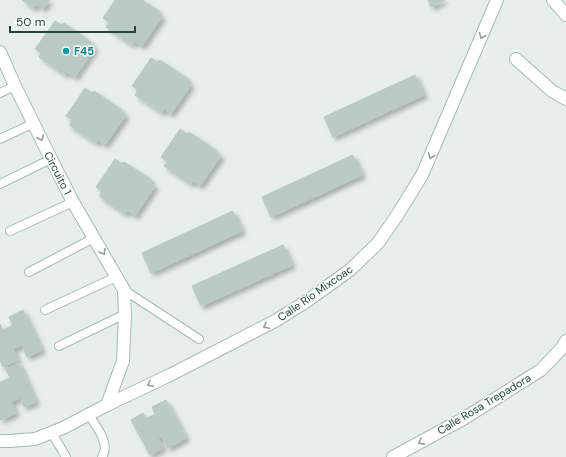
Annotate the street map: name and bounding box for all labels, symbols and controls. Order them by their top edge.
scale bar [10,8,135,34]
text: 50 m [16,14,45,30]
one-way arrow [478,32,486,39]
place label: F45 [74,44,94,58]
marker: F45 [61,46,71,56]
one-way arrow [36,134,44,141]
street label: Circuito 1 [41,149,75,197]
one-way arrow [428,151,436,159]
one-way arrow [98,248,105,255]
street label: Calle Río Mixcoac [275,262,355,324]
one-way arrow [263,321,271,329]
street label: Calle Rosa Trepadora [434,370,534,438]
one-way arrow [147,379,155,387]
one-way arrow [417,437,425,445]

